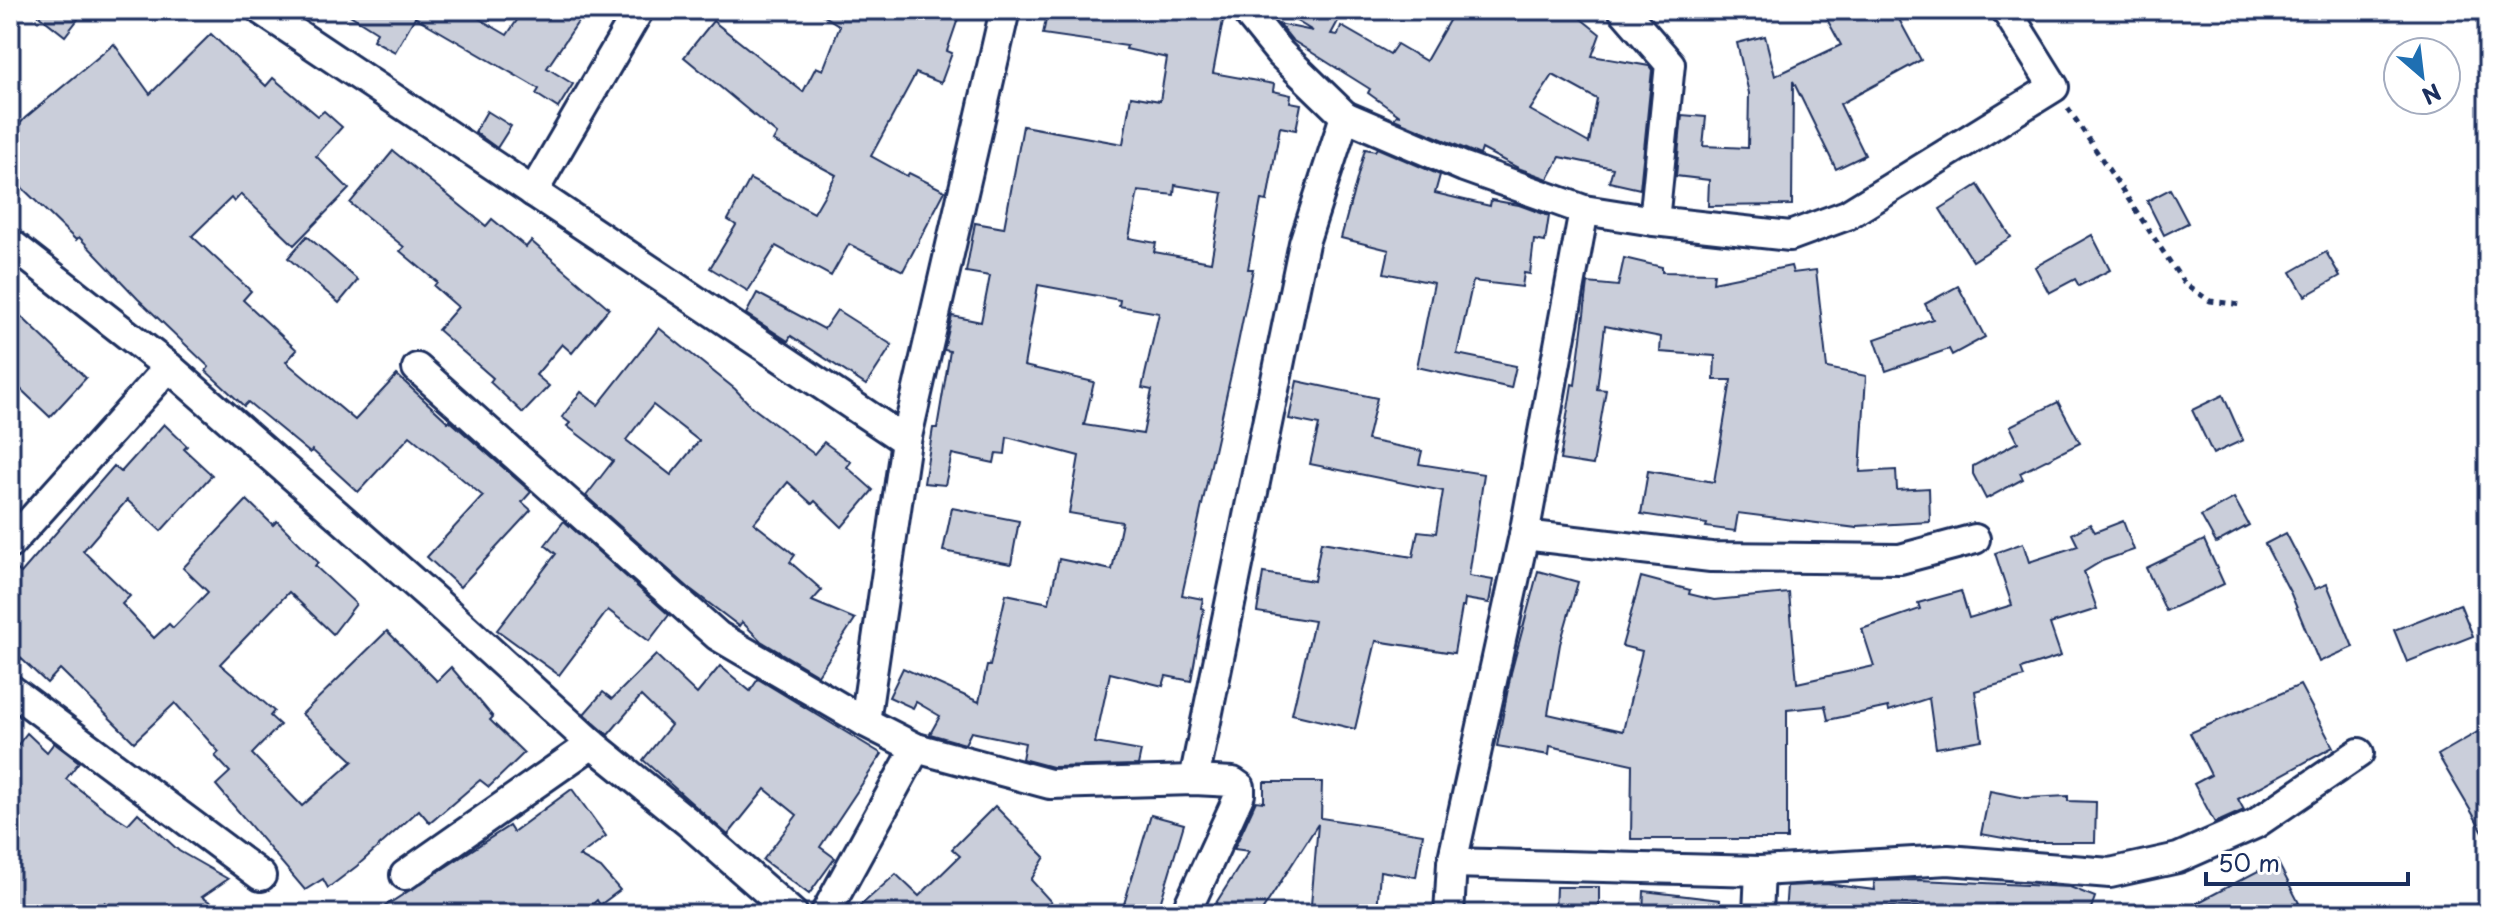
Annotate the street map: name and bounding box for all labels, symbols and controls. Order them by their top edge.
north arrow [2382,36,2462,116]
text: N [2417,76,2448,114]
scale bar [2206,836,2408,886]
text: 50 m [2218,844,2280,880]

